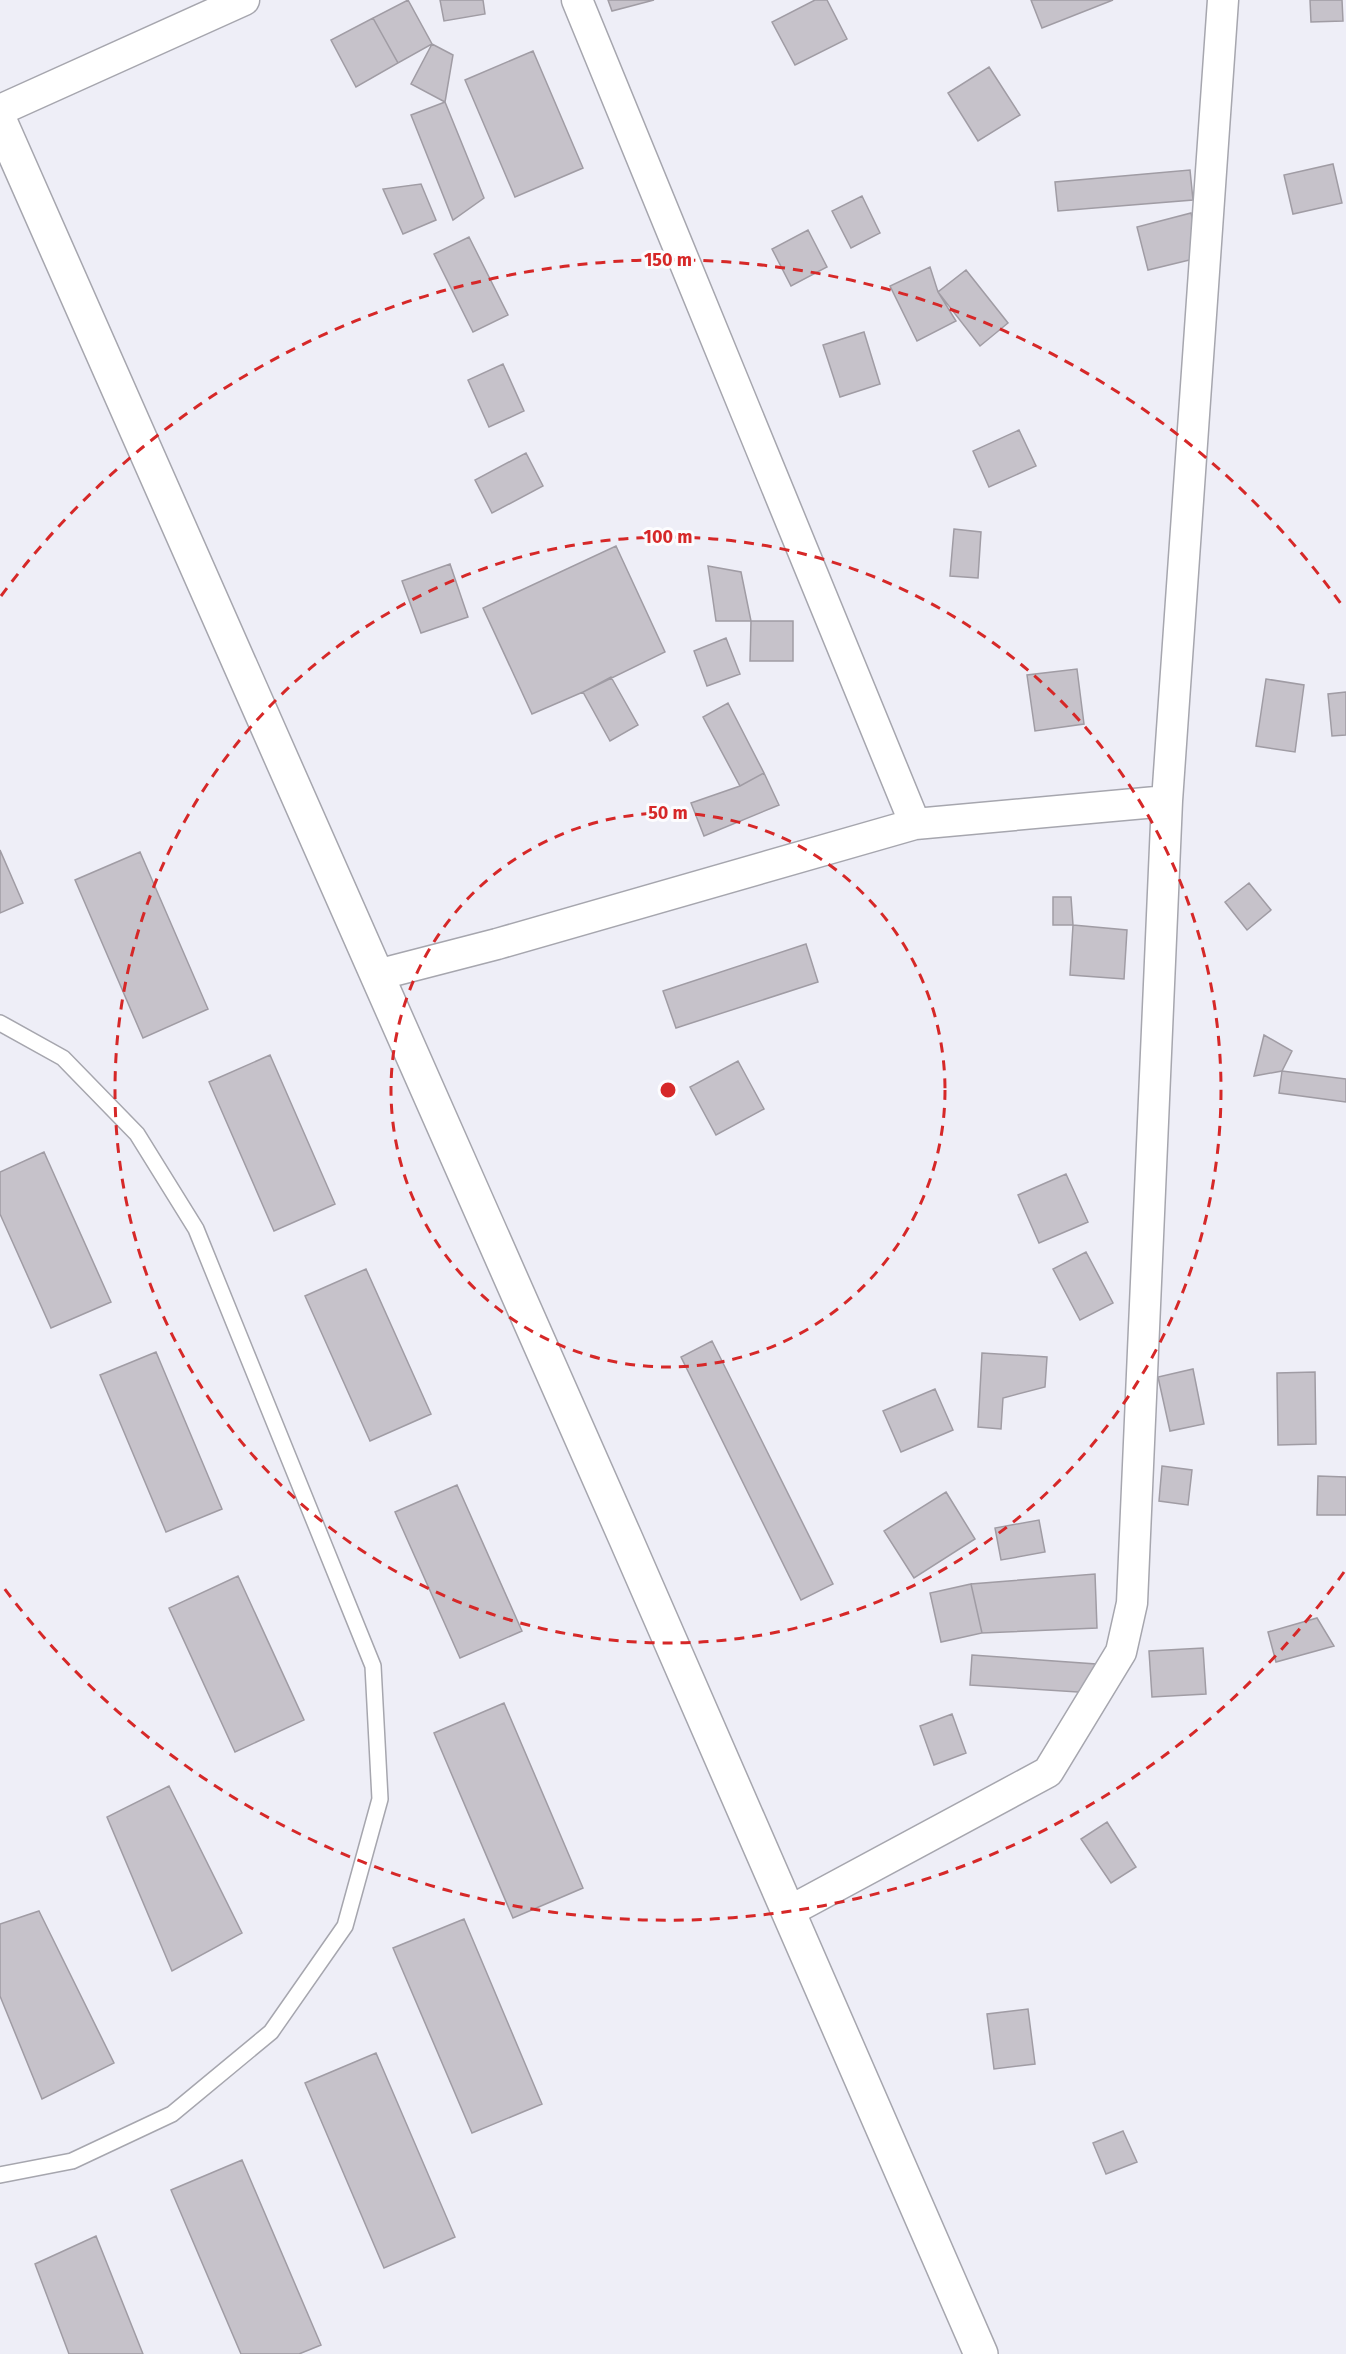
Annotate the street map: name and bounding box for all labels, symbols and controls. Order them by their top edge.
text: 150 m [644,249,692,271]
text: 100 m [644,526,692,548]
text: 50 m [648,802,688,824]
centre of rings [658,1080,678,1100]

